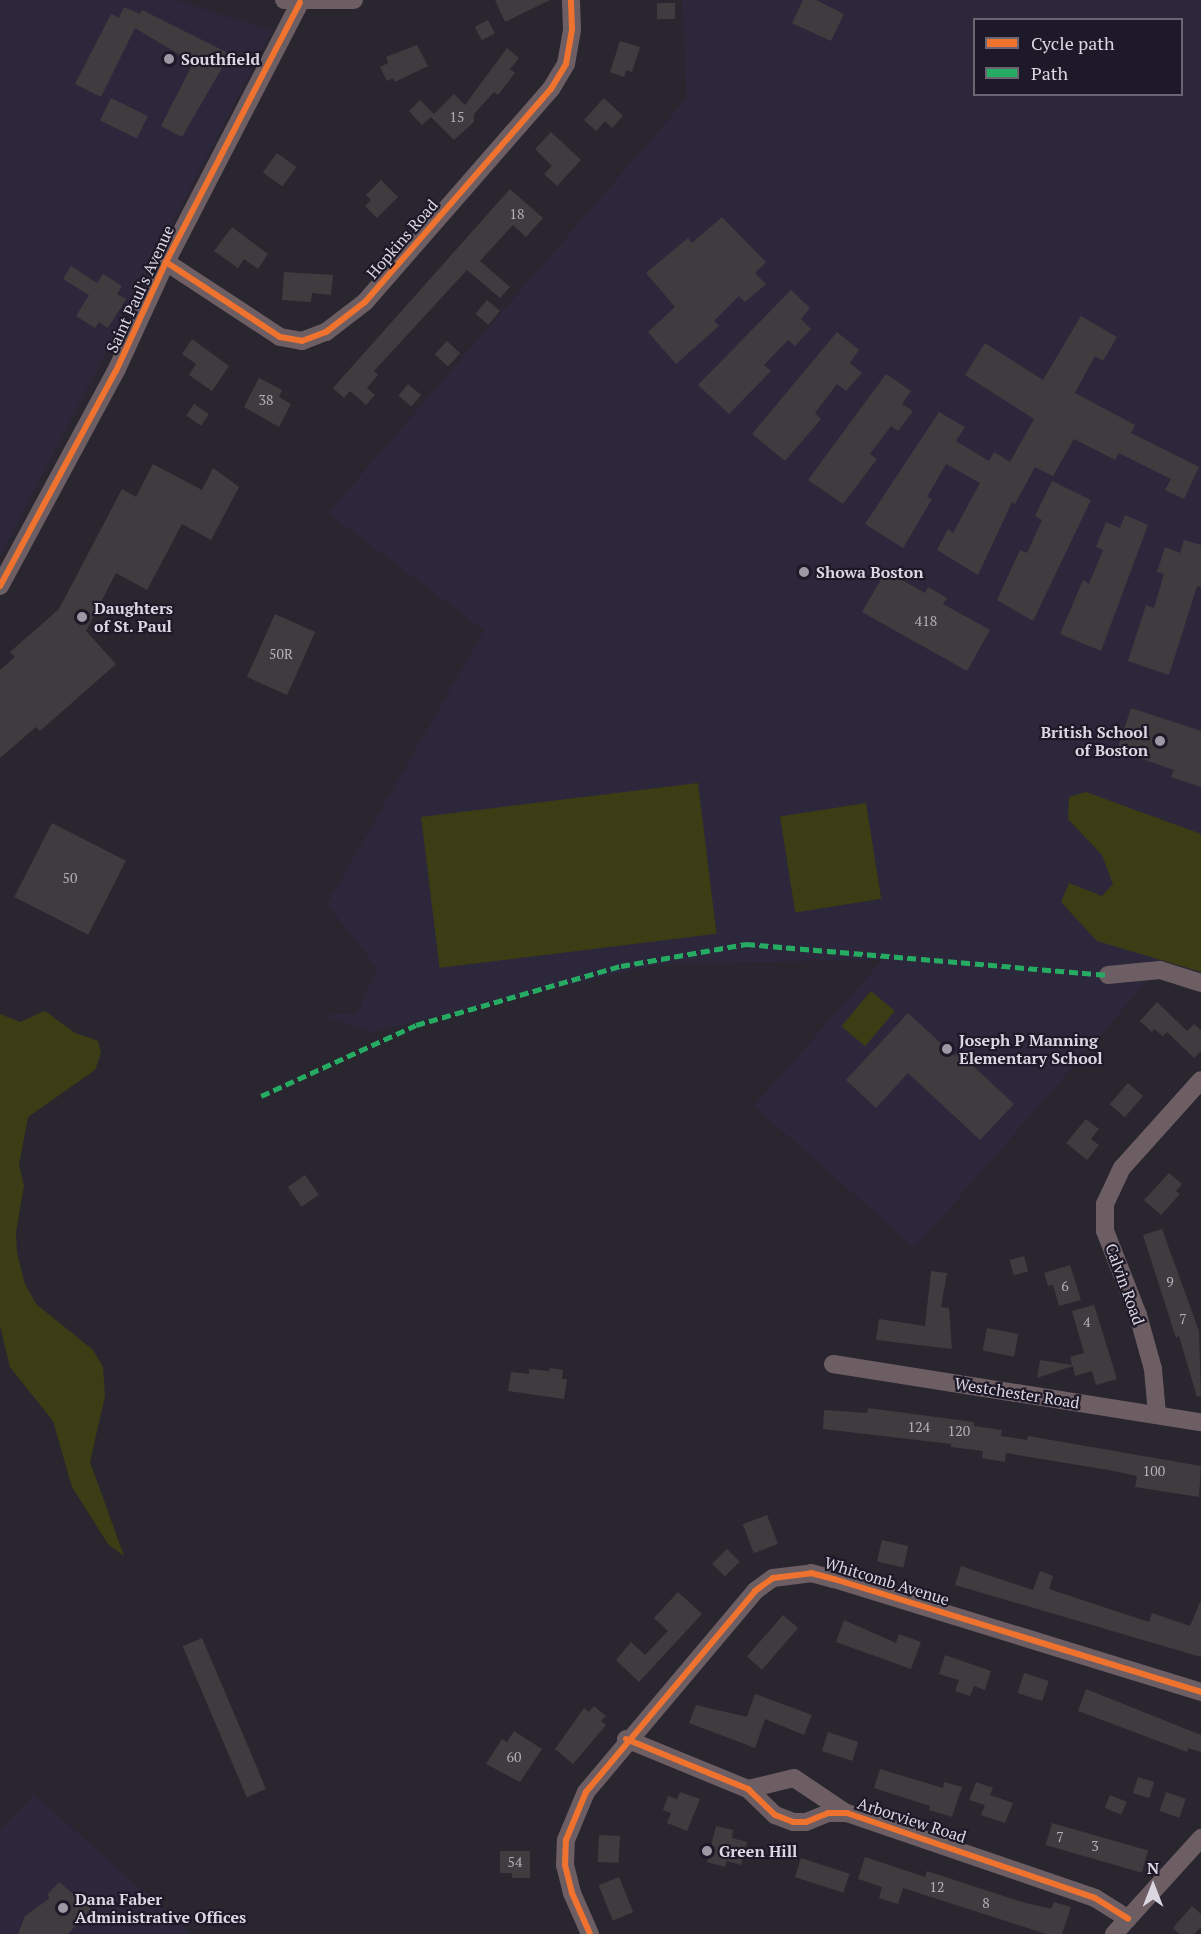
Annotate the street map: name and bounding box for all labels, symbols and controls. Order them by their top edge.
legend [973,18,1183,96]
text: Cycle path [1031,31,1115,55]
place label: Southfield [181,49,260,69]
marker: Southfield [162,52,176,66]
text: Path [1031,61,1068,85]
house number: 15 [450,109,464,125]
street label: Hopkins Road [362,195,442,283]
house number: 18 [510,206,524,222]
street label: Saint Paul's Avenue [102,222,178,356]
house number: 38 [259,392,273,408]
place label: Showa Boston [816,562,924,582]
marker: Showa Boston [797,565,811,579]
place label: Daughters of St. Paul [94,598,173,636]
marker: Daughters of St. Paul [75,610,89,624]
house number: 418 [915,613,937,629]
house number: 50R [269,646,293,662]
place label: British School of Boston [1041,722,1148,760]
marker: British School of Boston [1153,734,1167,748]
house number: 50 [63,870,77,886]
place label: Joseph P Manning Elementary School [959,1030,1103,1068]
marker: Joseph P Manning Elementary School [940,1042,954,1056]
street label: Calvin Road [1101,1241,1149,1327]
house number: 9 [1166,1274,1174,1290]
house number: 6 [1061,1278,1069,1294]
house number: 7 [1179,1311,1187,1327]
house number: 4 [1083,1314,1091,1330]
street label: Westchester Road [953,1374,1081,1412]
house number: 124 [908,1419,930,1435]
house number: 120 [948,1423,970,1439]
house number: 100 [1143,1463,1165,1479]
street label: Whitcomb Avenue [822,1553,952,1609]
house number: 60 [507,1749,521,1765]
street label: Arborview Road [855,1793,969,1847]
house number: 7 [1056,1829,1064,1845]
house number: 3 [1091,1838,1099,1854]
place label: Green Hill [719,1841,797,1861]
marker: Green Hill [700,1844,714,1858]
house number: 54 [508,1854,522,1870]
north arrow [1123,1856,1183,1916]
text: N [1147,1857,1159,1879]
house number: 12 [930,1879,944,1895]
place label: Dana Faber Administrative Offices [75,1889,246,1927]
house number: 8 [982,1895,990,1911]
marker: Dana Faber Administrative Offices [56,1901,70,1915]

